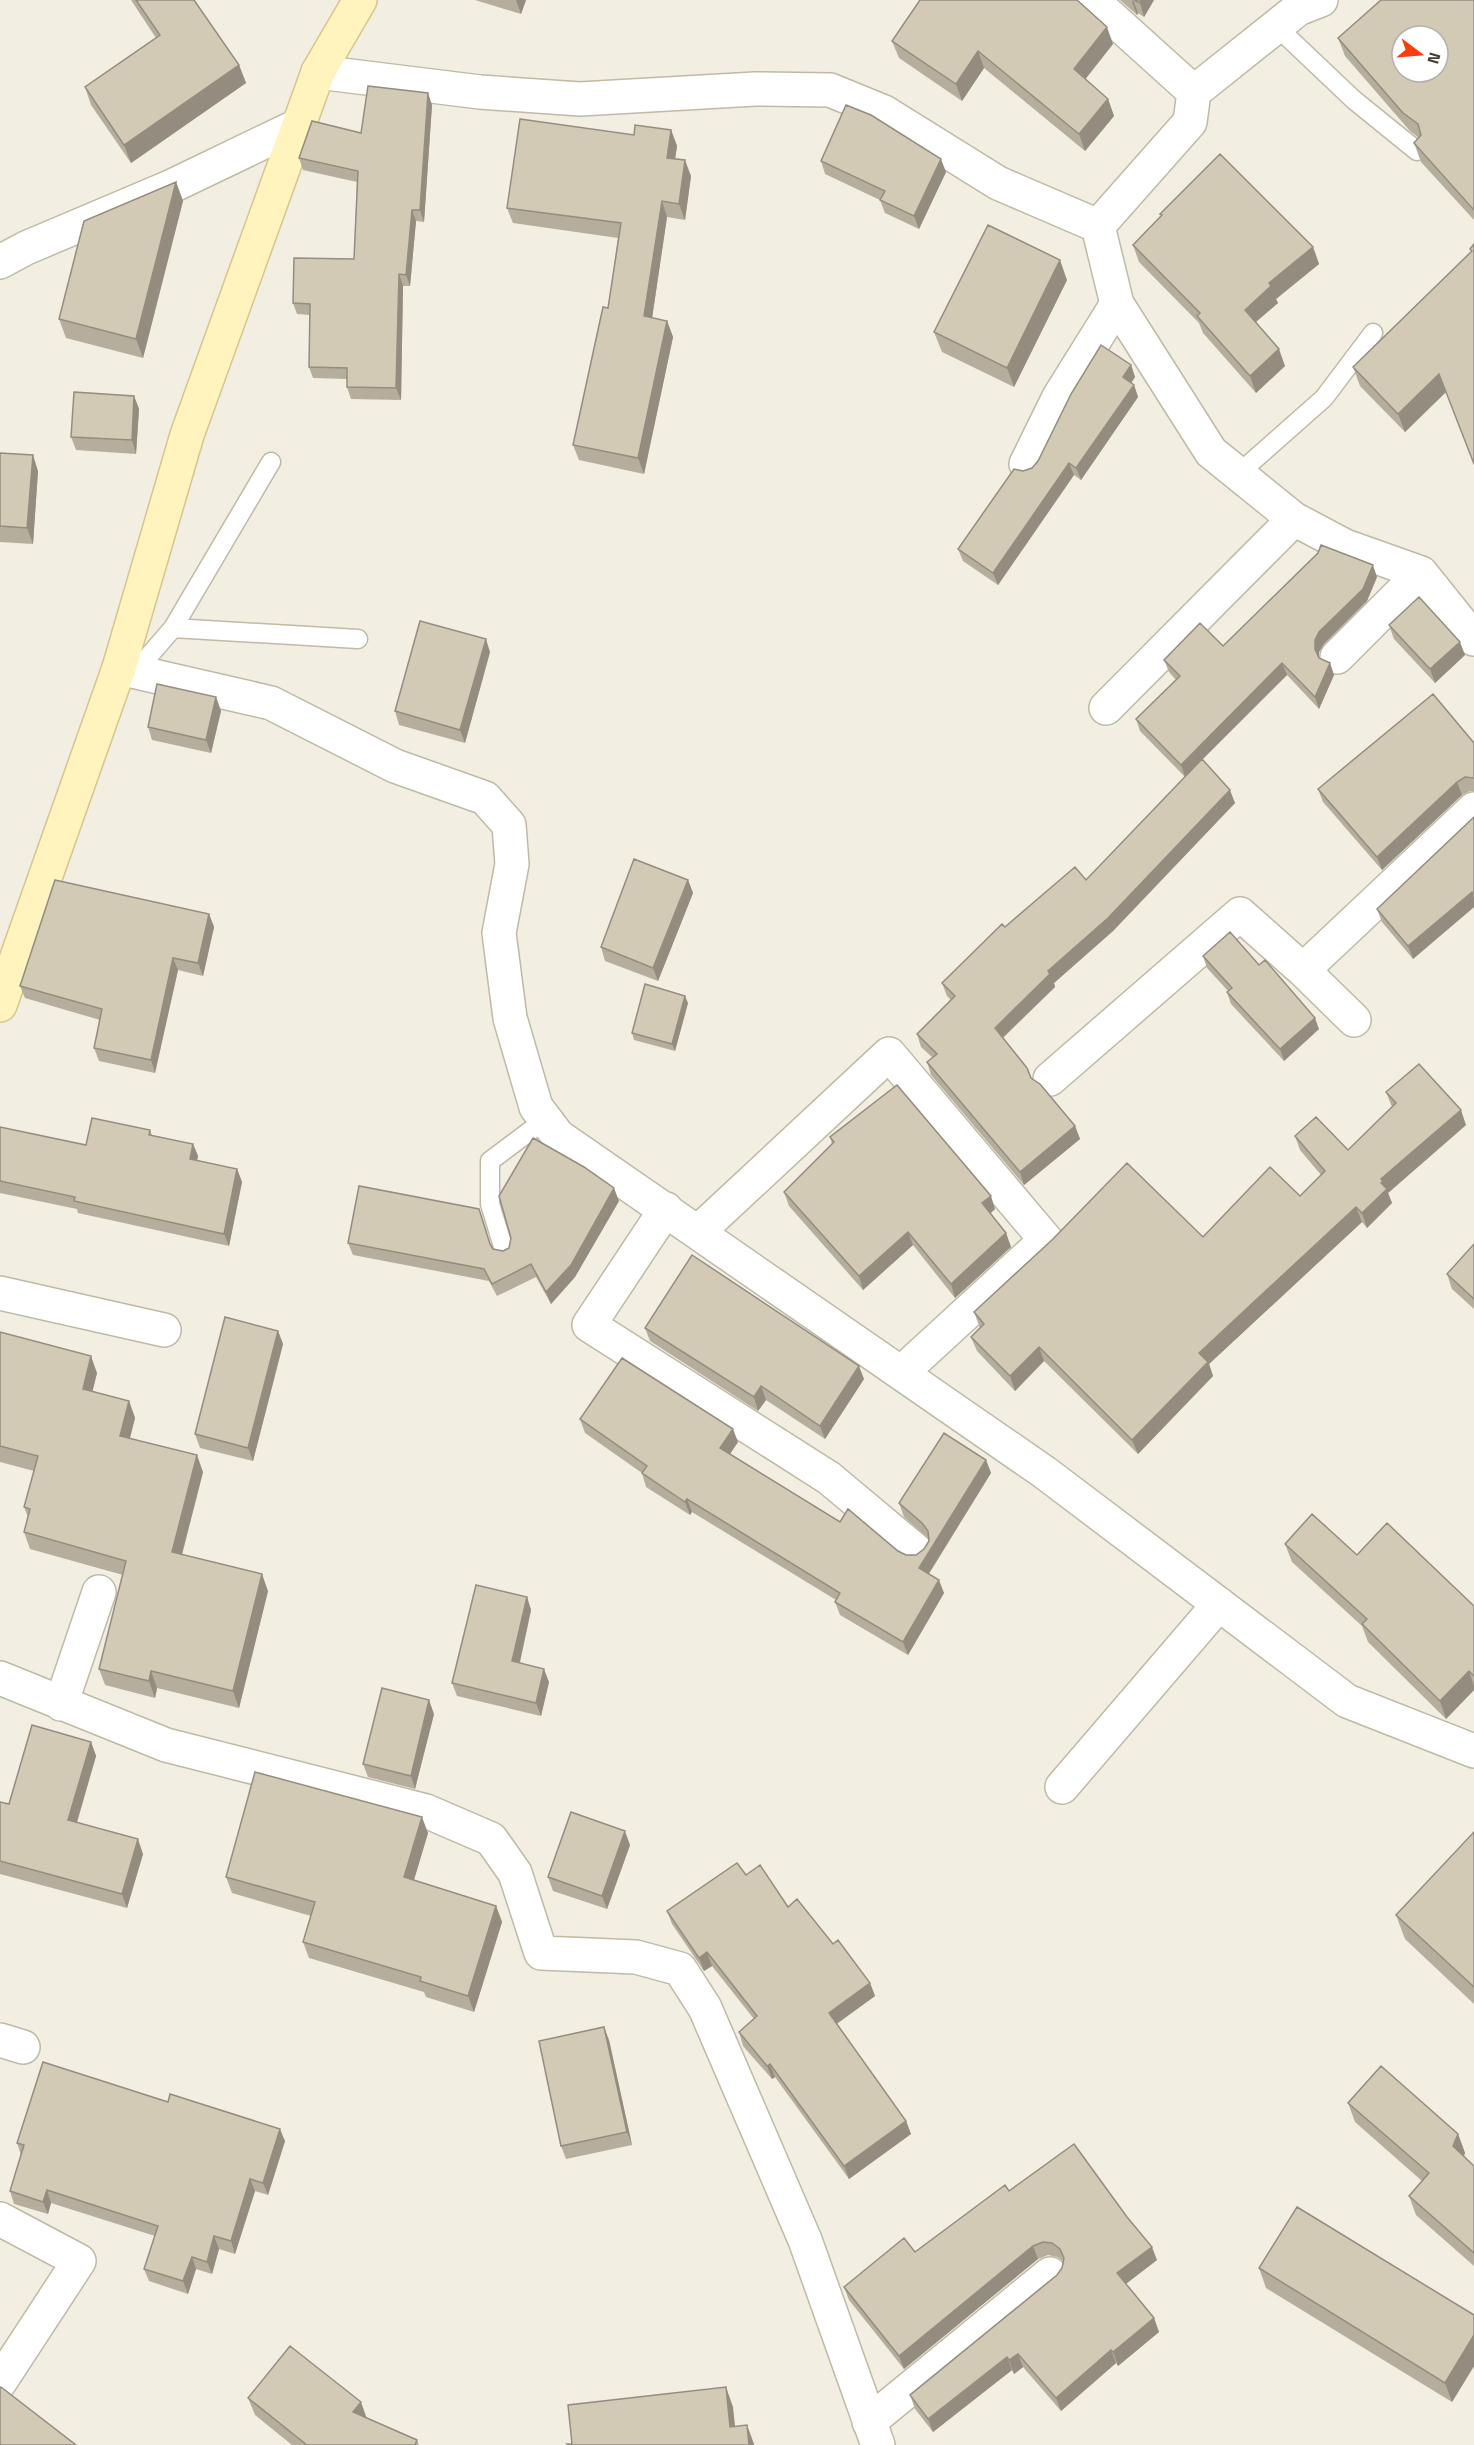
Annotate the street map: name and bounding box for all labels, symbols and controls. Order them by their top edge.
north arrow [1390,24,1450,84]
text: N [1421,49,1447,67]

